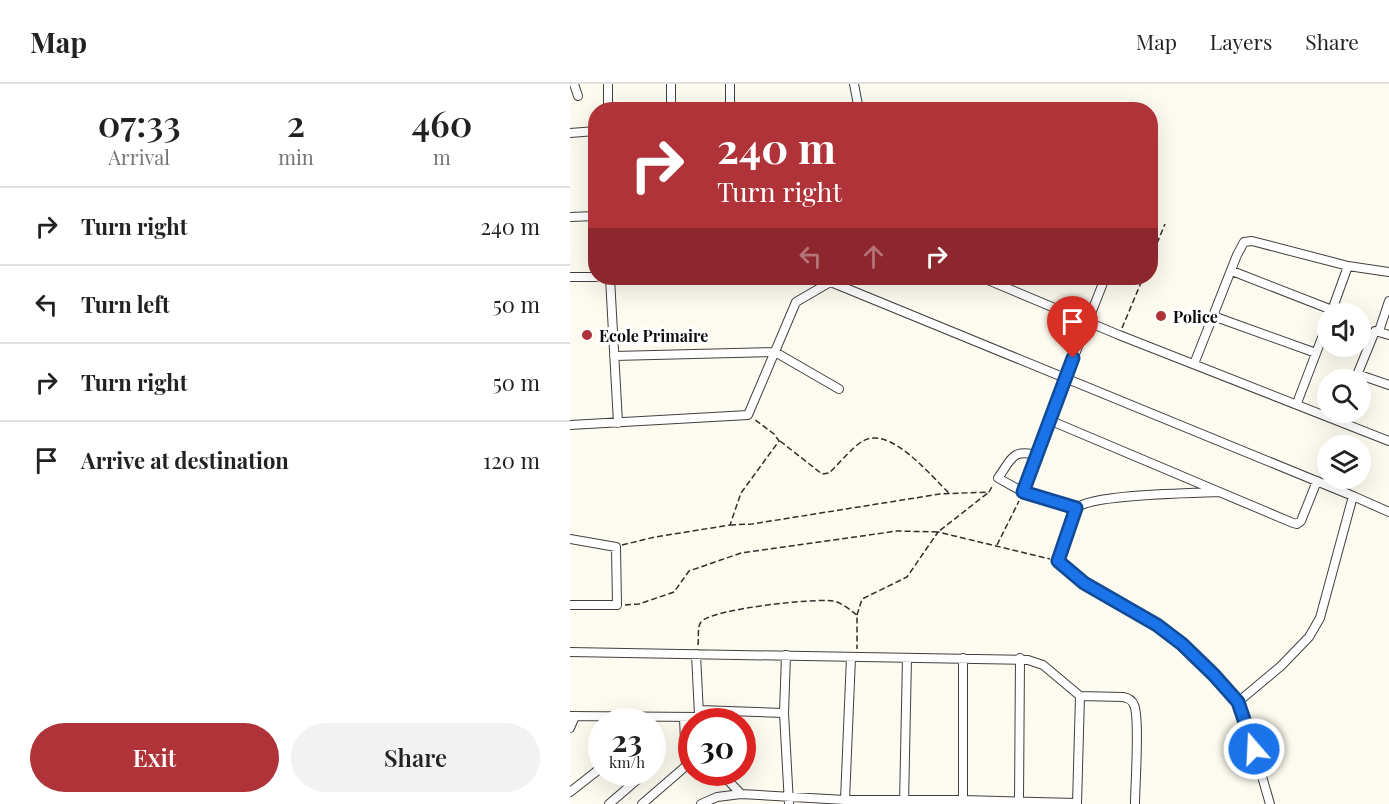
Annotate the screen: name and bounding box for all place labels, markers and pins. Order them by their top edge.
pin [1047,296,1098,358]
place label: Police [1173,306,1218,327]
marker: Police [1154,309,1168,323]
place label: Ecole Primaire [599,325,708,346]
marker: Ecole Primaire [580,328,594,342]

